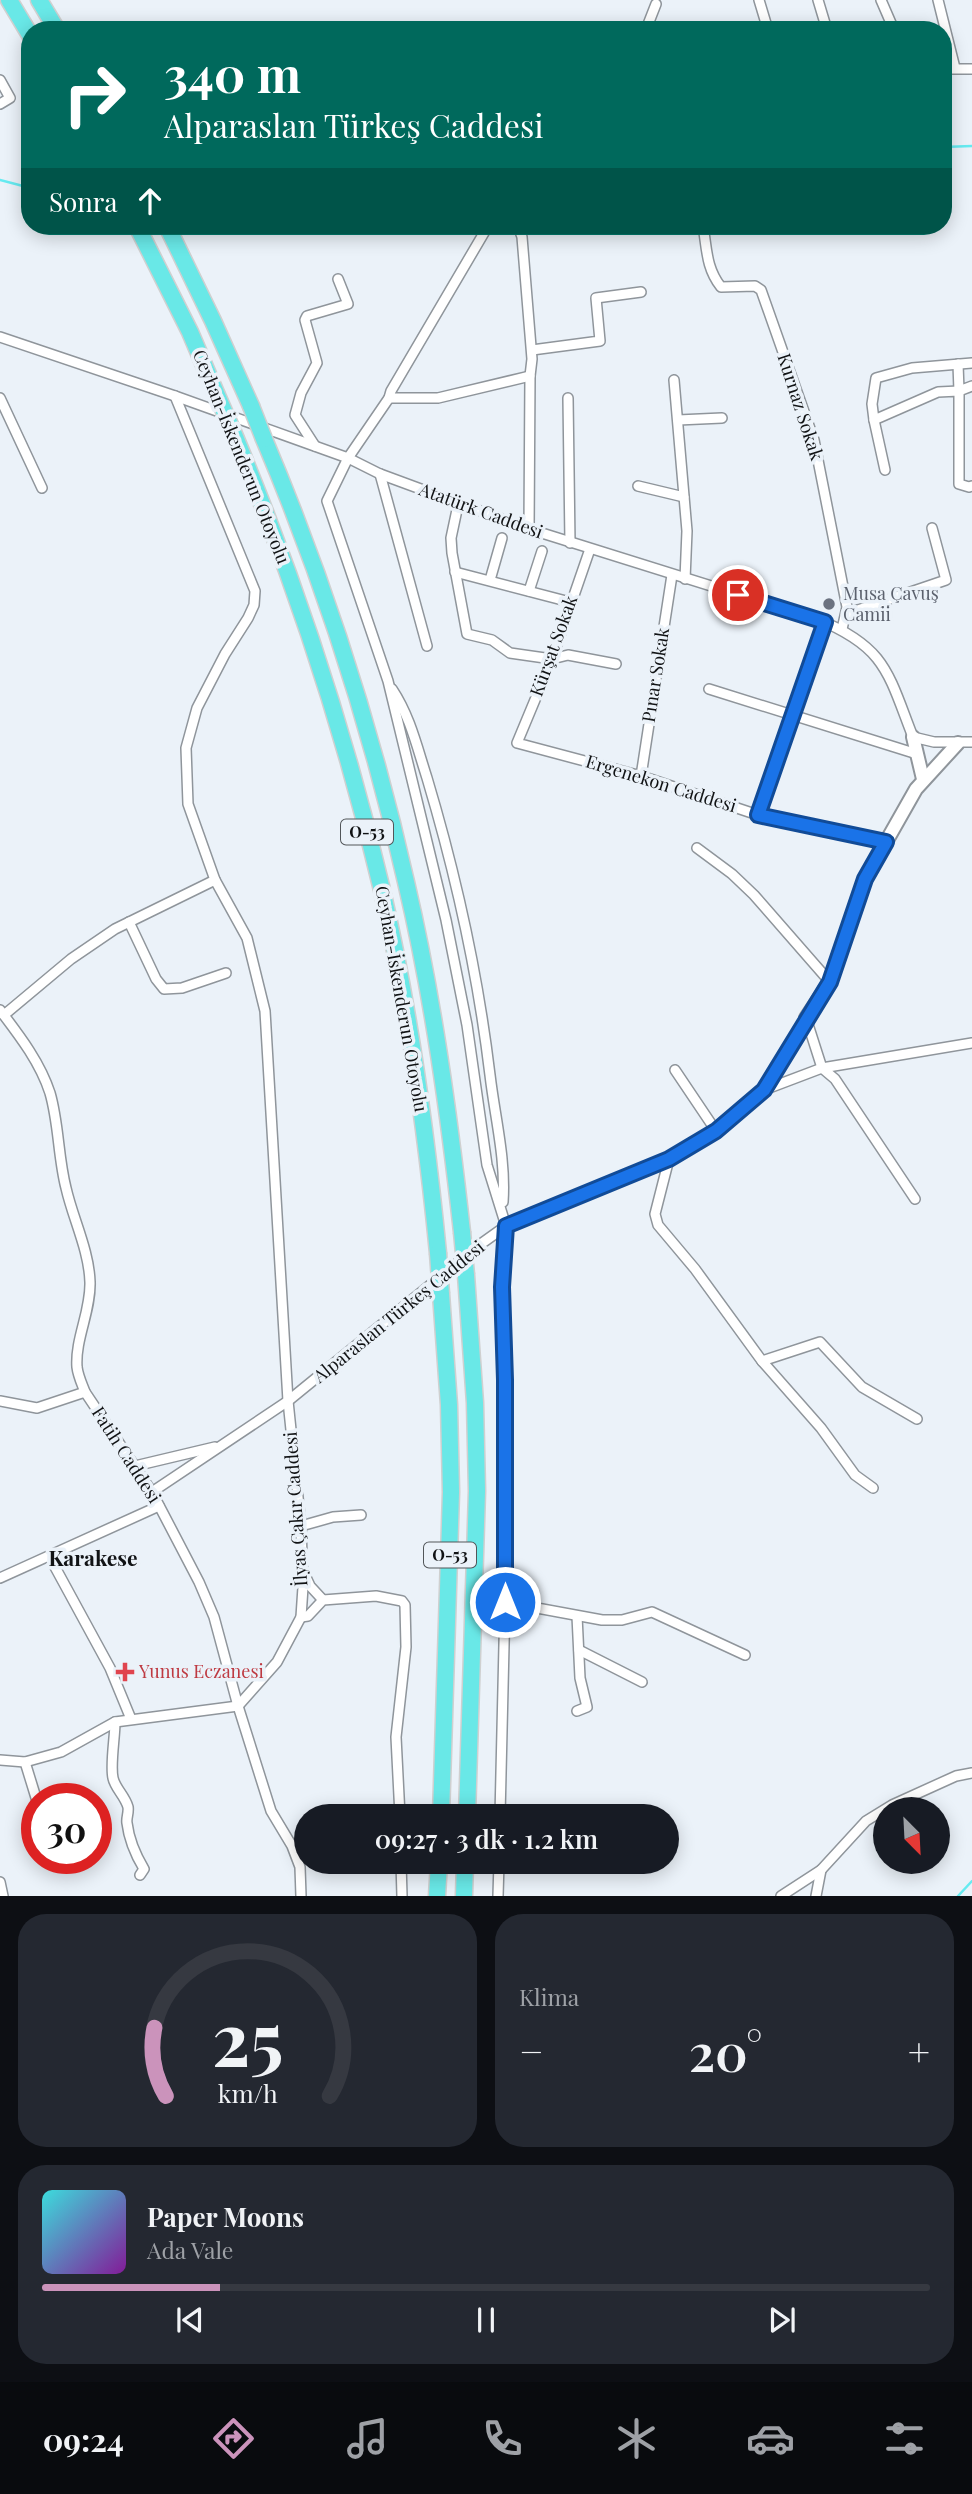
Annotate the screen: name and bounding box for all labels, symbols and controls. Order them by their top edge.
text: 340 m [164,40,301,105]
icon: right [49,49,140,140]
text: Alparaslan Türkeş Caddesi [164,103,544,146]
icon: ahead [131,182,169,220]
text: Sonra [49,184,117,219]
street label: Ceyhan-İskenderun Otoyolu [188,346,296,568]
street label: Kurnaz Sokak [772,350,830,463]
street label: Atatürk Caddesi [415,476,547,544]
pin [708,565,768,625]
icon: arrive [719,576,757,614]
place label: Musa Çavuş Camii [843,581,939,626]
street label: Kürşat Sokak [524,592,582,699]
marker: Musa Çavuş Camii [821,596,837,612]
street label: Pınar Sokak [636,626,674,724]
street label: Ergenekon Caddesi [583,749,740,817]
road number: O-53 [341,820,393,845]
street label: Ceyhan-İskenderun Otoyolu [370,884,434,1114]
street label: Alparaslan Türkeş Caddesi [307,1235,489,1388]
street label: Fatih Caddesi [87,1402,167,1507]
street label: İlyas Çakır Caddesi [278,1431,312,1587]
road number: O-53 [424,1542,476,1568]
district label: Karakese [48,1543,138,1571]
position arrow [468,1565,542,1639]
place label: Yunus Eczanesi [138,1659,264,1683]
marker: Yunus Eczanesi [117,1664,133,1680]
speed limit sign: 30 [21,1783,112,1874]
north arrow [873,1797,950,1874]
map controls [873,1797,950,1874]
text: 09:27 · 3 dk · 1.2 km [375,1821,598,1856]
text: Klima [519,1981,579,2012]
text: 25 [212,1988,283,2085]
text: 20° [689,2016,763,2085]
text: − [519,2025,544,2076]
text: + [908,2025,930,2076]
text: km/h [218,2076,278,2109]
text: Paper Moons [147,2199,304,2234]
text: Ada Vale [147,2234,234,2265]
icon: previous [171,2301,209,2339]
icon: pause [467,2301,505,2339]
icon: next [763,2301,801,2339]
icon: directions [209,2414,258,2463]
icon: music [343,2414,392,2463]
icon: phone [478,2414,527,2463]
icon: climate [612,2414,661,2463]
icon: car [746,2414,795,2463]
icon: filters [880,2414,929,2463]
text: 09:24 [43,2417,124,2460]

